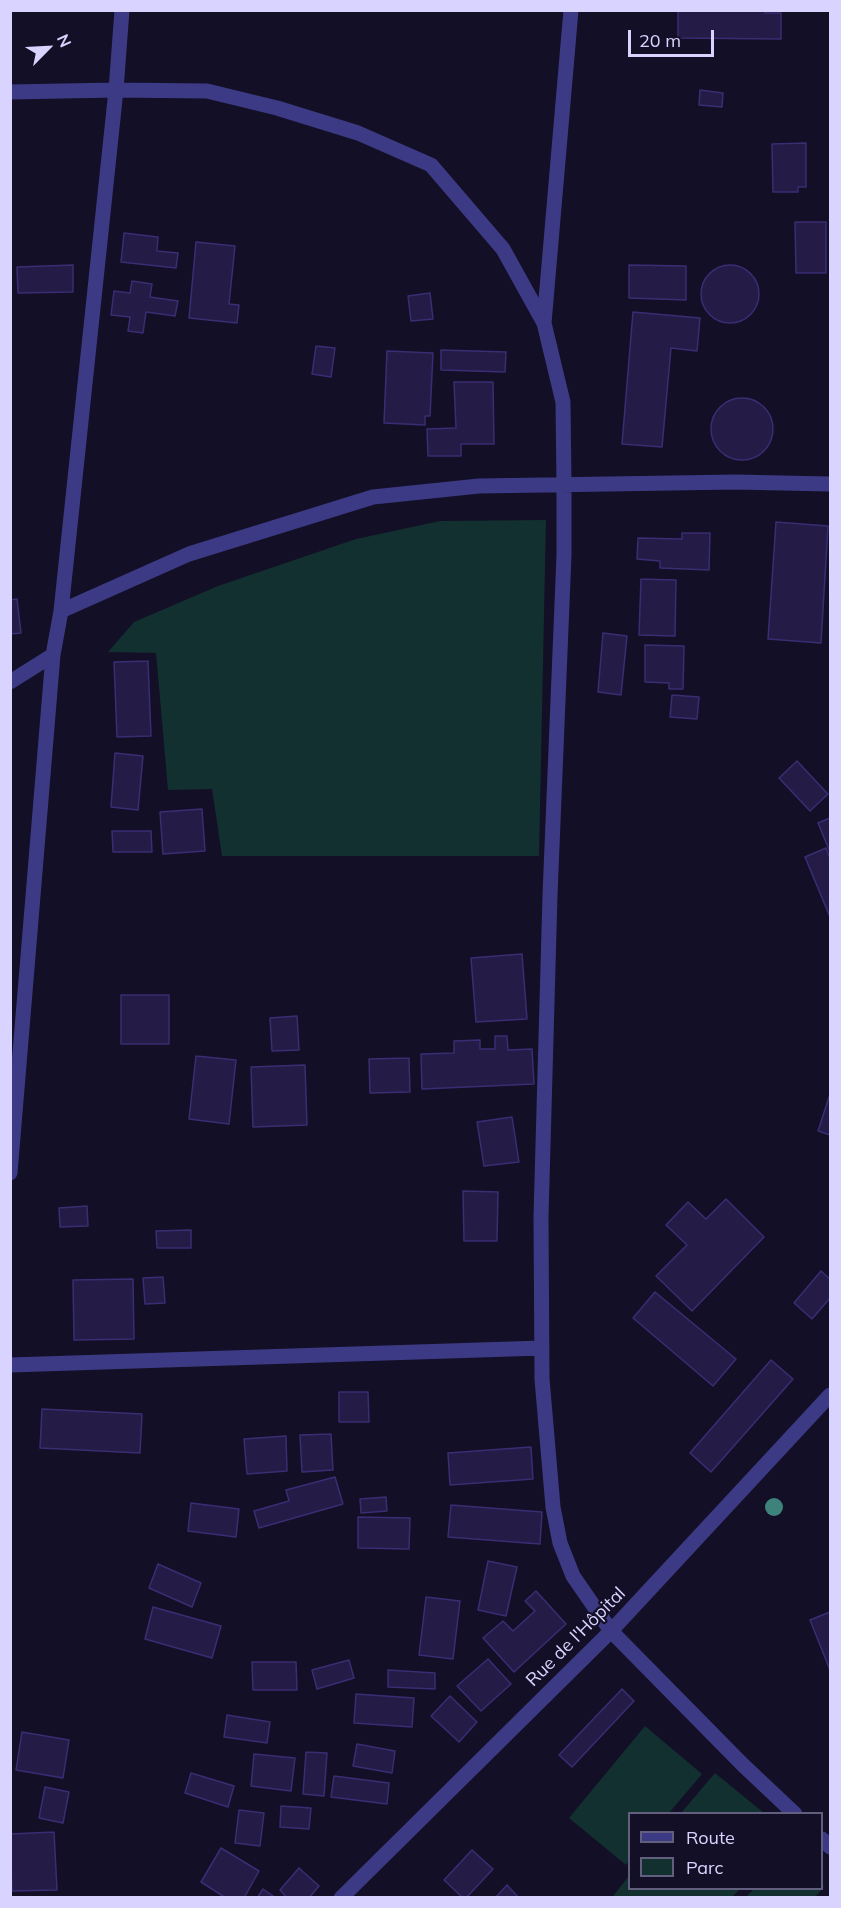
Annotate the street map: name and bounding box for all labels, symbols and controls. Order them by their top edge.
north arrow [18,18,78,78]
scale bar [631,18,716,56]
text: 20 m [639,29,681,52]
text: N [53,31,76,50]
street label: Rue de l'Hôpital [522,1583,630,1691]
legend [628,1812,823,1890]
text: Route [686,1826,735,1849]
text: Parc [686,1856,723,1879]

